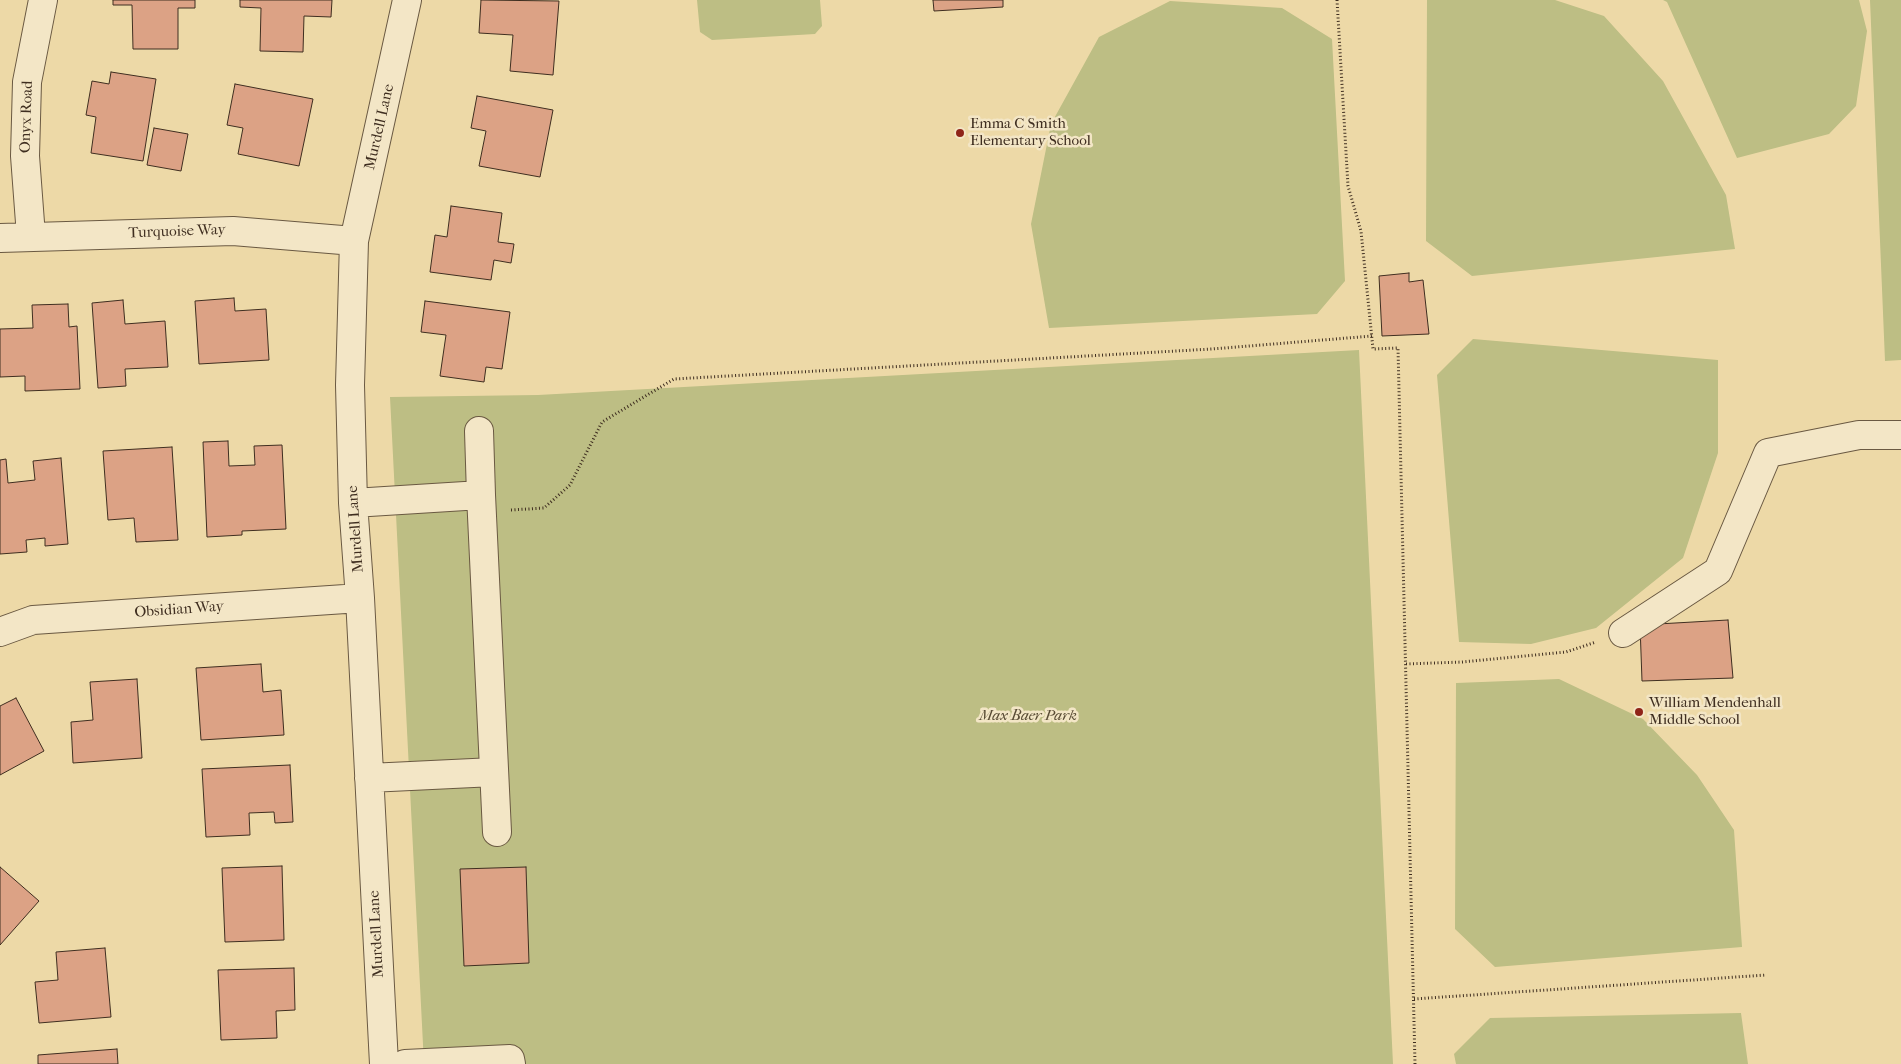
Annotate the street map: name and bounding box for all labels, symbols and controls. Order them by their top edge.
street label: Onyx Road [17,80,37,154]
street label: Murdell Lane [361,82,399,172]
place label: Emma C Smith Elementary School [970,115,1091,150]
marker: Emma C Smith Elementary School [954,127,966,139]
street label: Turquoise Way [128,221,226,243]
street label: Murdell Lane [344,485,368,573]
street label: Obsidian Way [134,598,224,622]
place label: William Mendenhall Middle School [1649,694,1781,729]
marker: William Mendenhall Middle School [1633,706,1645,718]
park label: Max Baer Park [979,707,1077,725]
street label: Murdell Lane [366,890,388,978]

